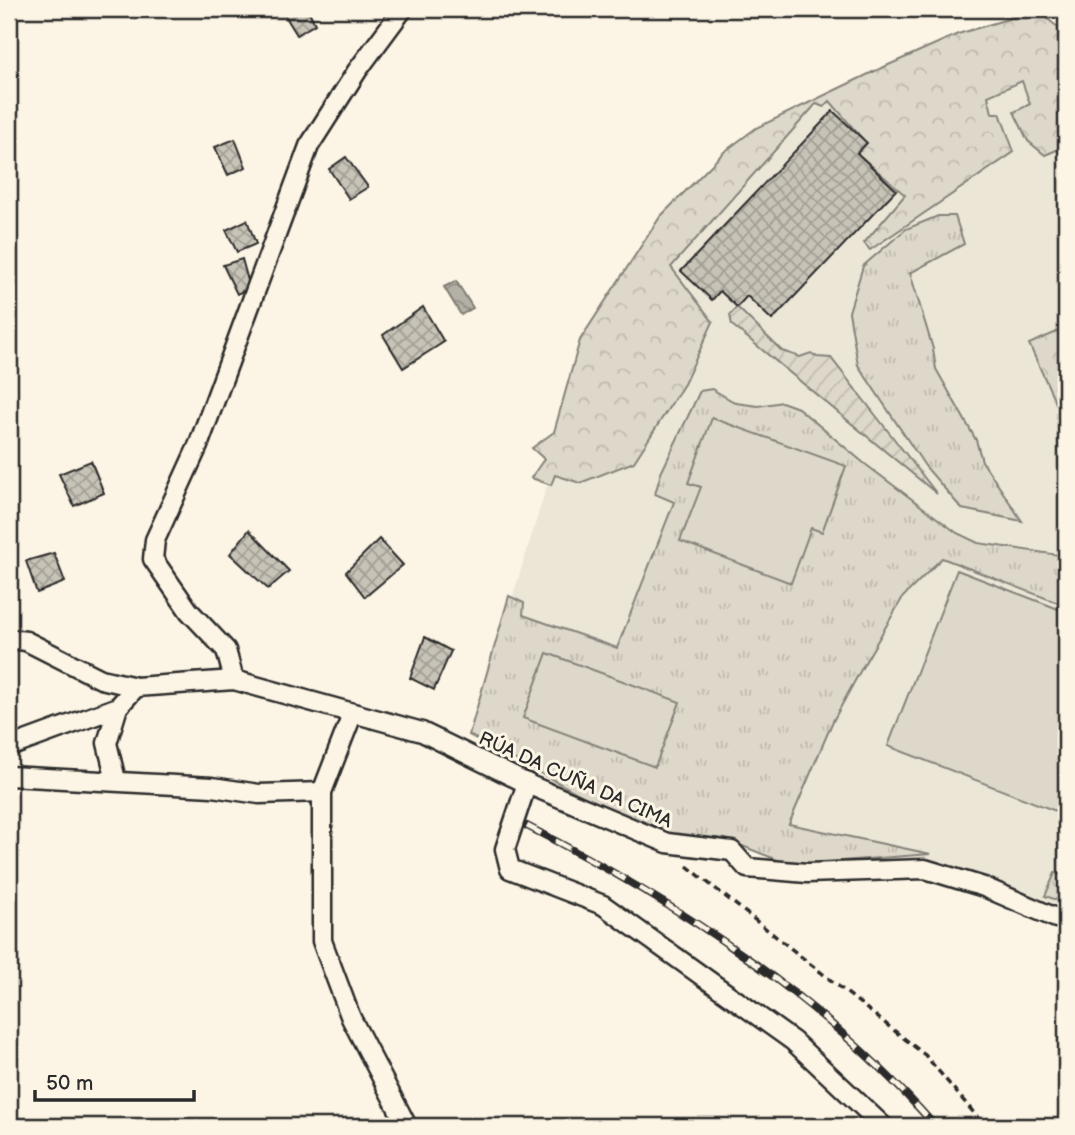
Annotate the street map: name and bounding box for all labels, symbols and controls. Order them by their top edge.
street label: RÚA DA CUÑA DA CIMA [475,726,676,834]
scale bar [35,1058,194,1102]
text: 50 m [46,1071,93,1096]

